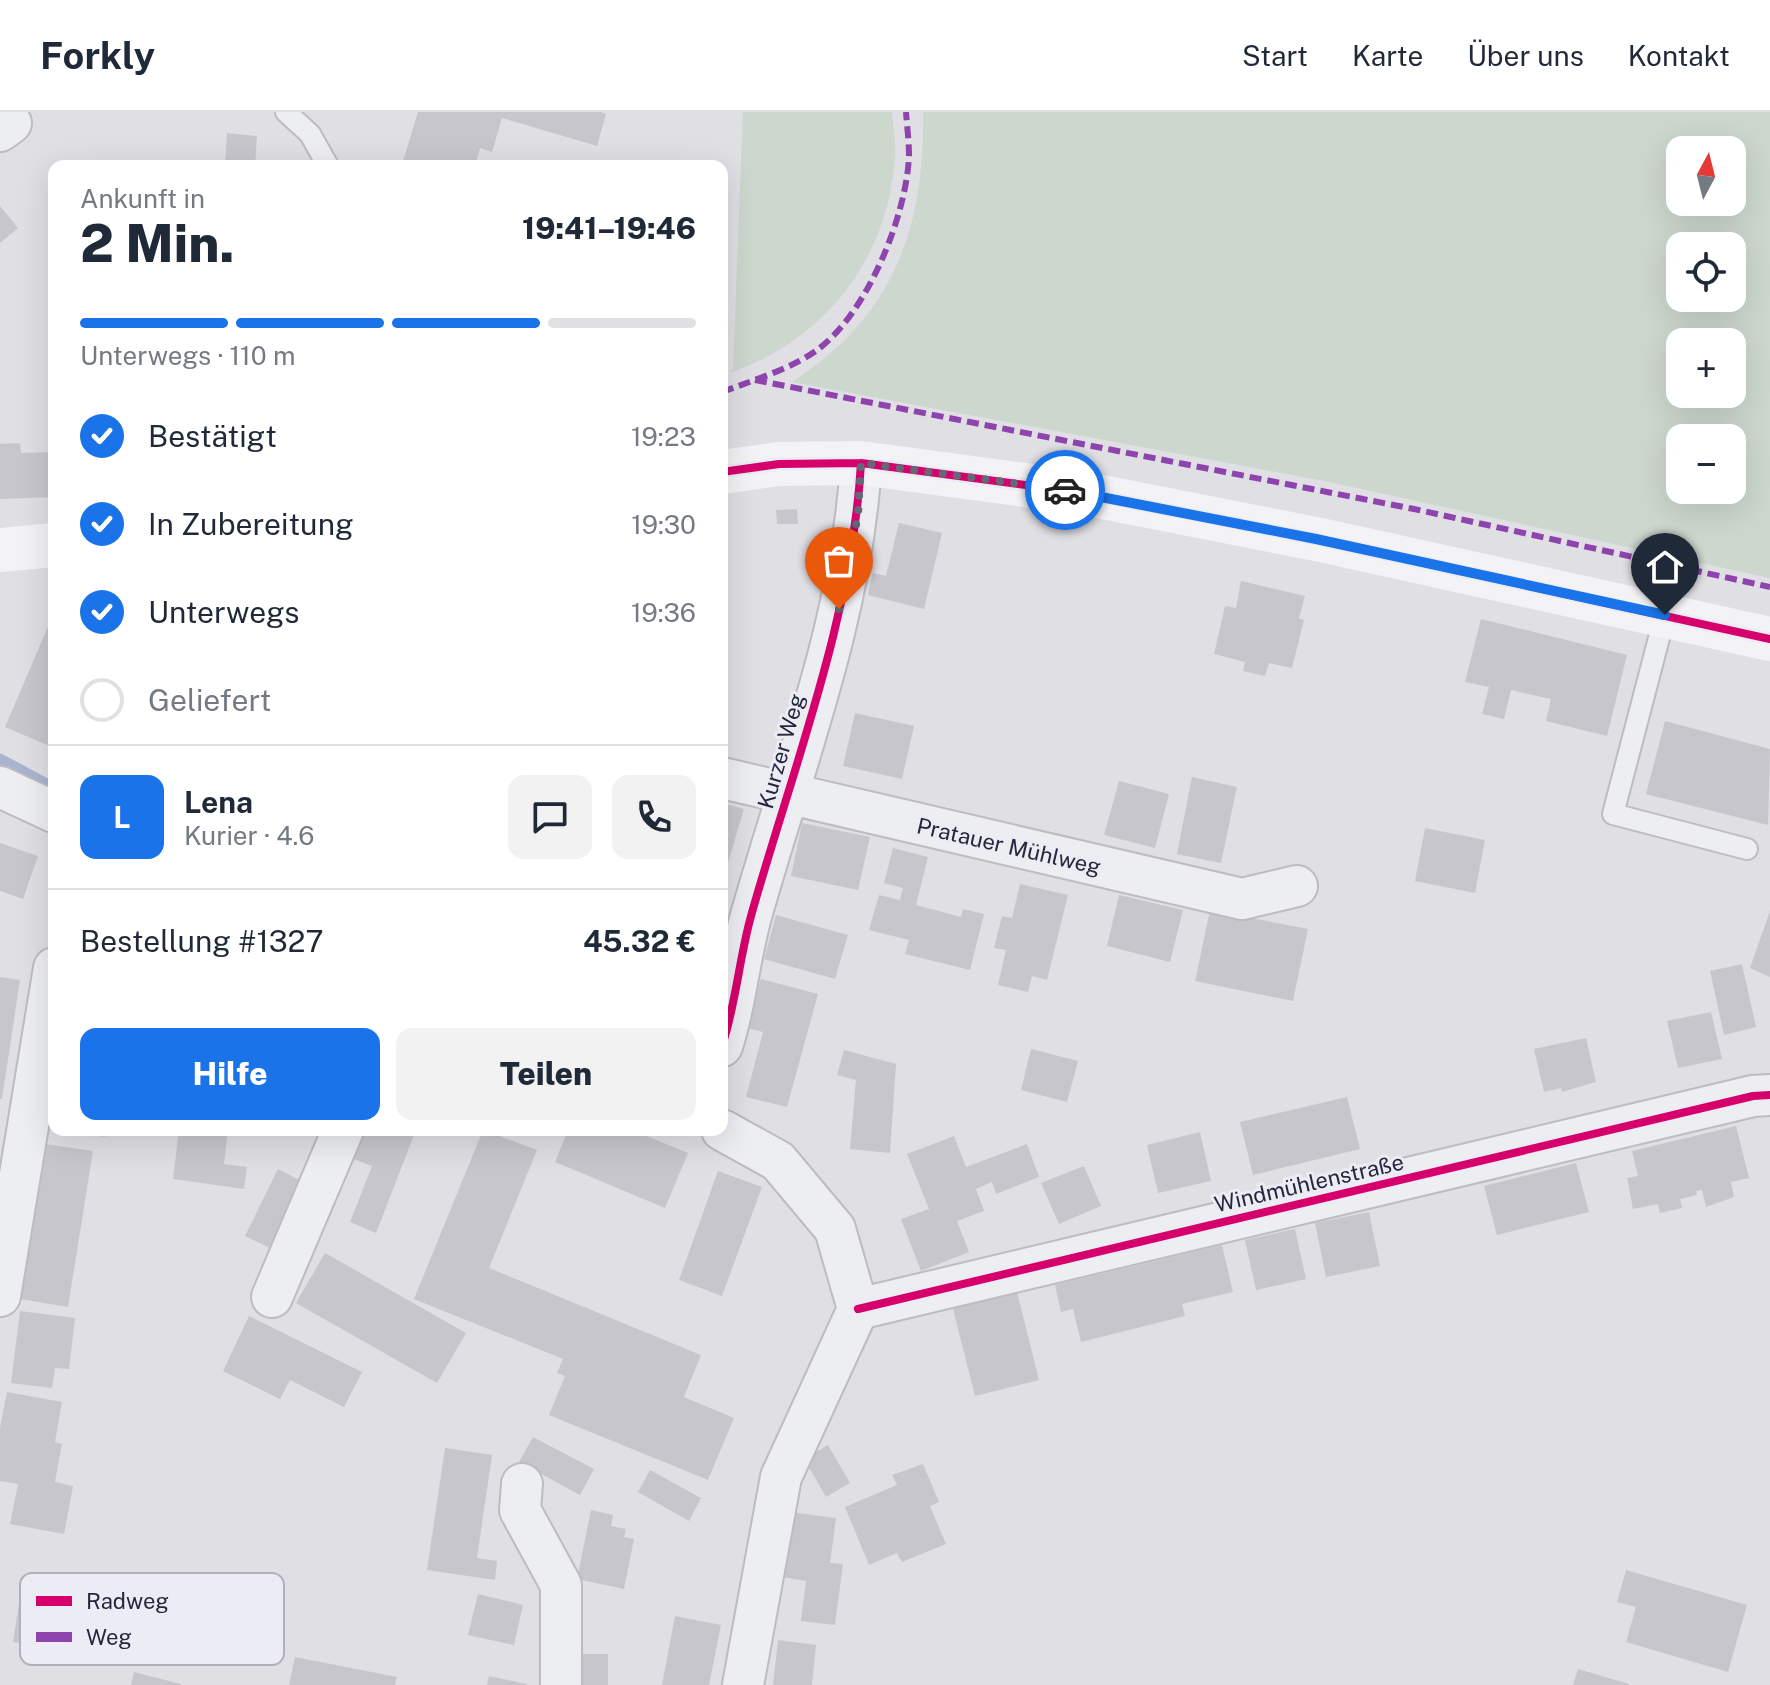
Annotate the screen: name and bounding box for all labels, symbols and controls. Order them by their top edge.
text: Forkly [40,33,155,78]
text: Start [1242,39,1308,72]
text: Karte [1352,39,1423,72]
text: Über uns [1467,39,1584,72]
text: Kontakt [1628,39,1730,72]
north arrow [1666,136,1746,216]
map controls [1666,136,1746,504]
text: Ankunft in [80,183,205,214]
text: 19:41–19:46 [522,210,696,246]
text: 2 Min. [80,213,234,274]
button: locate [1666,232,1746,312]
button: + [1666,328,1746,408]
text: Unterwegs · 110 m [80,340,295,371]
icon: check [80,414,124,458]
text: Bestätigt [148,418,277,454]
text: 19:23 [631,421,696,452]
button: − [1666,424,1746,504]
courier [1025,450,1105,530]
icon: car [1043,468,1087,512]
icon: check [80,502,124,546]
text: In Zubereitung [148,506,354,542]
text: 19:30 [631,509,696,540]
pin [805,527,873,609]
pin [1631,533,1699,615]
icon: bag [817,539,861,583]
icon: home [1643,545,1687,589]
icon: check [80,590,124,634]
text: Unterwegs [148,594,299,630]
text: 19:36 [631,597,696,628]
text: Geliefert [148,682,271,718]
street label: Kurzer Weg [752,690,810,812]
button: chat [508,775,592,859]
button: phone [612,775,696,859]
text: Lena [184,784,253,820]
text: L [113,799,131,835]
street label: Pratauer Mühlweg [914,812,1104,880]
text: Kurier · 4.6 [184,820,315,851]
text: Bestellung #1327 [80,923,323,959]
text: 45.32 € [583,923,696,959]
button: Hilfe [80,1028,380,1120]
button: Teilen [396,1028,696,1120]
street label: Windmühlenstraße [1212,1149,1406,1217]
legend [20,1573,284,1665]
text: Radweg [86,1588,169,1614]
text: Weg [86,1624,132,1650]

